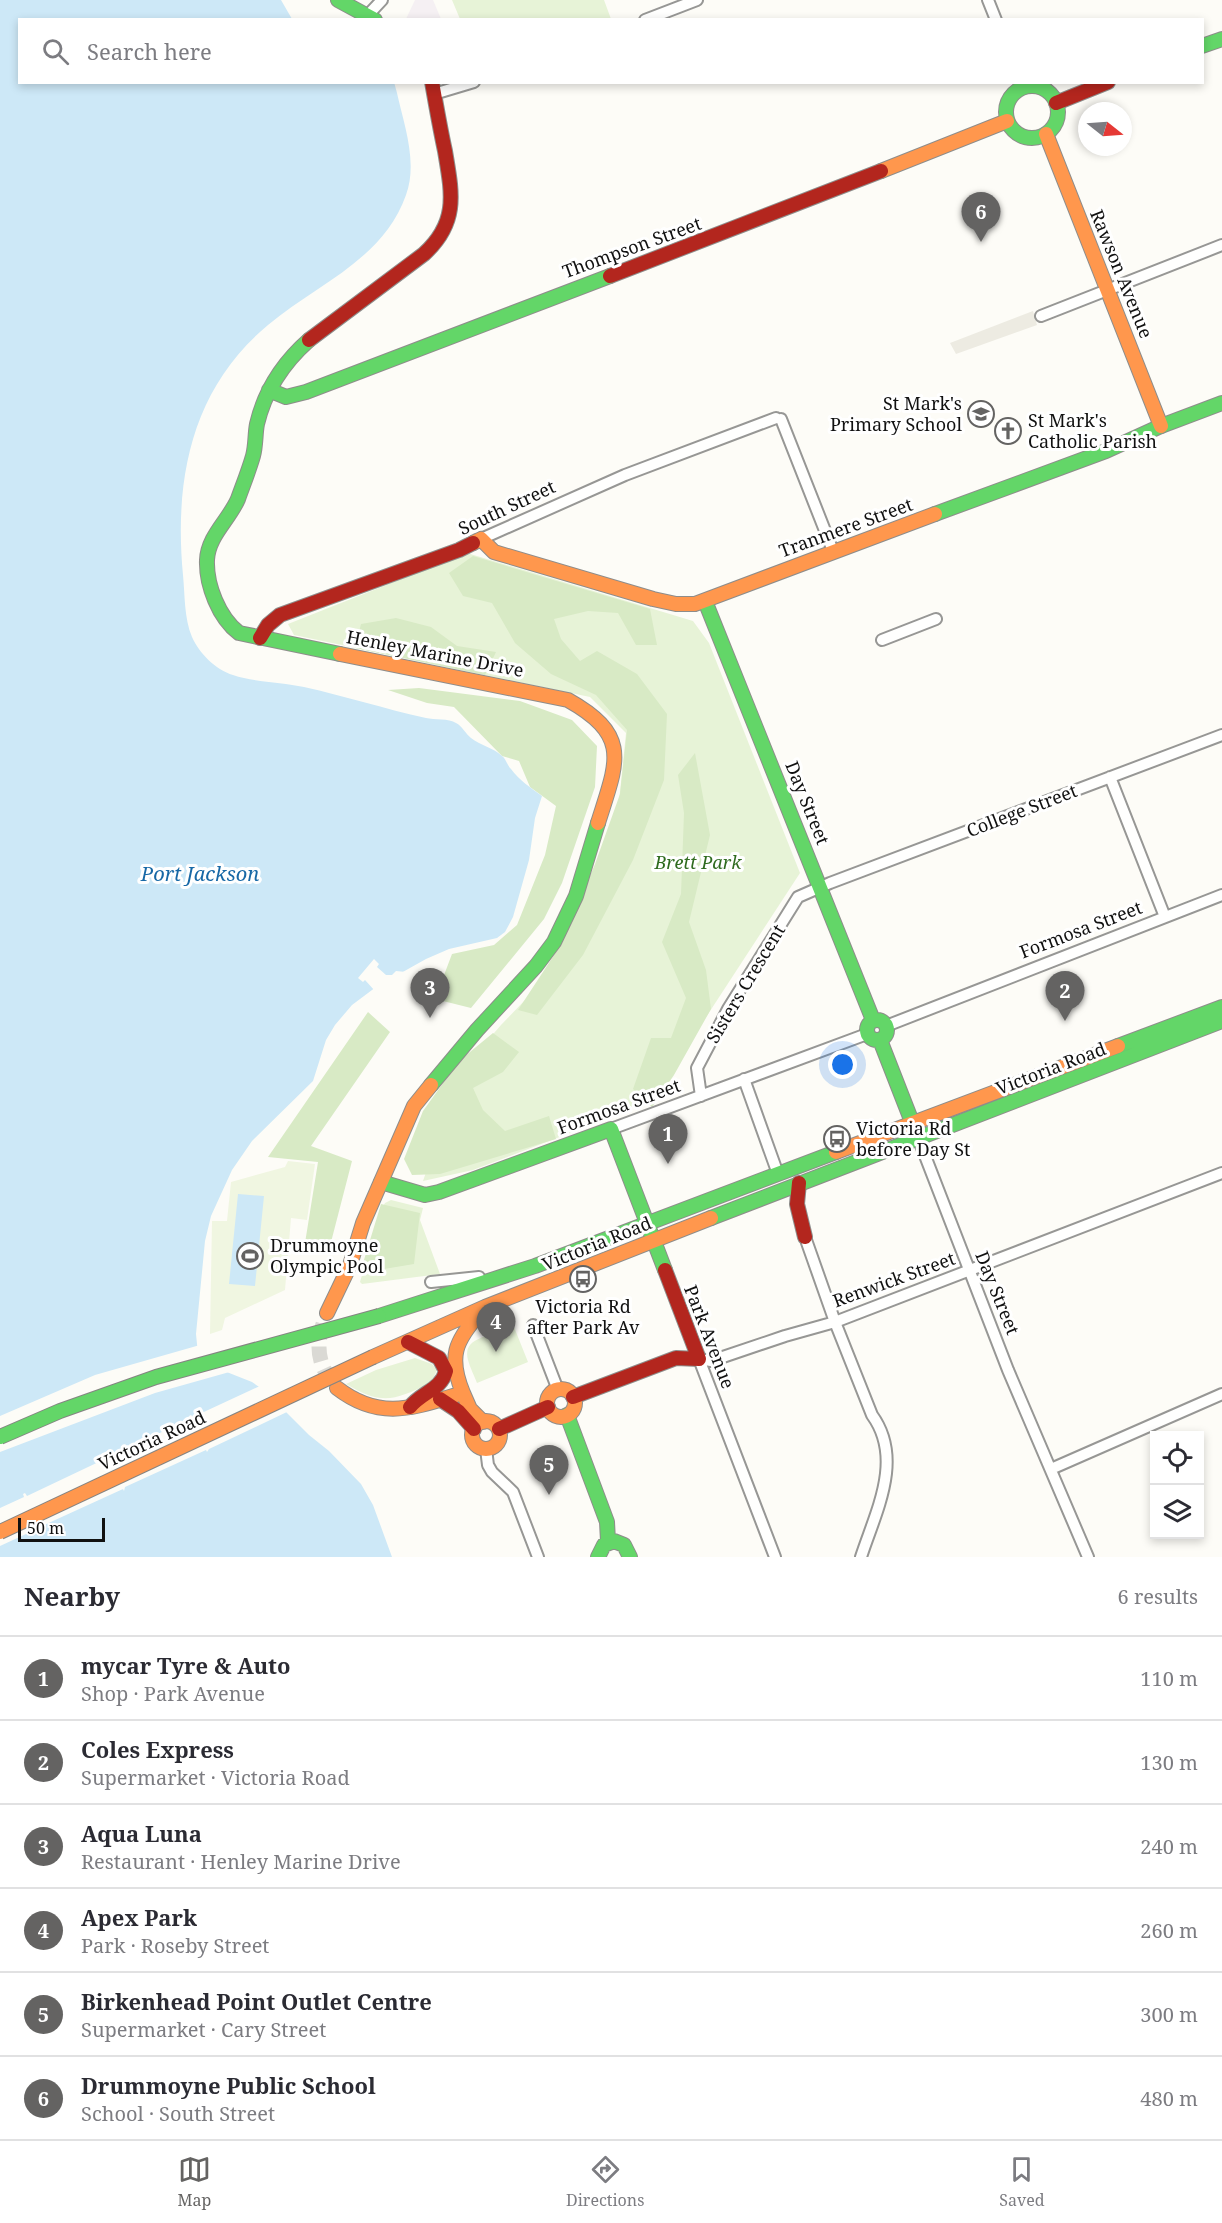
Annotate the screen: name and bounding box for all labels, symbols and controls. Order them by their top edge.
search box [18,18,1204,84]
icon: search [39,35,72,68]
text: Search here [87,36,212,66]
north arrow [1078,102,1132,156]
pin: 6 [962,192,1000,242]
street label: Rawson Avenue [1085,206,1159,341]
street label: Thompson Street [559,211,704,283]
place label: St Mark's Primary School [830,391,962,436]
school or university icon: St Mark's Primary School [966,399,996,429]
place label: St Mark's Catholic Parish [1028,408,1157,453]
church icon: St Mark's Catholic Parish [993,416,1023,446]
street label: South Street [454,474,559,540]
street label: Tranmere Street [776,492,916,562]
street label: Henley Marine Drive [344,624,526,682]
street label: Day Street [780,757,836,848]
street label: College Street [963,778,1080,842]
park label: Brett Park [654,850,742,874]
water label: Port Jackson [140,860,259,887]
street label: Formosa Street [1016,895,1145,963]
street label: Sisters Crescent [700,920,790,1047]
pin: 3 [410,968,450,1018]
pin: 2 [1046,972,1084,1021]
street label: Victoria Road [992,1036,1109,1100]
your location [828,1050,857,1079]
street label: Formosa Street [554,1073,684,1139]
pin: 1 [648,1114,688,1164]
place label: Victoria Rd before Day St [856,1116,970,1161]
bus stop icon: Victoria Rd before Day St [822,1124,852,1154]
street label: Victoria Road [538,1210,655,1276]
place label: Drummoyne Olympic Pool [270,1233,384,1278]
sports icon: Drummoyne Olympic Pool [235,1241,265,1271]
street label: Renwick Street [829,1246,958,1312]
street label: Day Street [970,1247,1026,1338]
bus stop icon: Victoria Rd after Park Av [568,1264,598,1294]
street label: Park Avenue [679,1281,741,1392]
place label: Victoria Rd after Park Av [527,1294,640,1339]
pin: 4 [476,1302,516,1352]
street label: Victoria Road [94,1405,209,1475]
map controls [1150,1431,1204,1539]
button: locate [1150,1431,1204,1485]
pin: 5 [530,1446,568,1495]
button: layers [1150,1485,1204,1539]
scale bar [18,1515,105,1542]
text: 50 m [27,1517,64,1539]
text: Nearby [24,1578,120,1614]
text: 6 results [1118,1583,1198,1610]
text: mycar Tyre & Auto [81,1650,291,1680]
text: 1 [38,1665,49,1692]
text: 110 m [1140,1665,1198,1692]
text: Shop · Park Avenue [81,1680,265,1707]
text: Coles Express [81,1734,234,1764]
text: 2 [38,1749,49,1776]
text: 130 m [1140,1749,1198,1776]
text: Supermarket · Victoria Road [81,1764,350,1791]
text: Aqua Luna [81,1818,202,1848]
text: 3 [38,1833,49,1860]
text: 240 m [1140,1833,1198,1860]
text: Restaurant · Henley Marine Drive [81,1848,401,1875]
text: Apex Park [81,1902,197,1932]
text: 4 [38,1917,49,1944]
text: 260 m [1140,1917,1198,1944]
text: Park · Roseby Street [81,1932,269,1959]
text: Birkenhead Point Outlet Centre [81,1986,432,2016]
text: 5 [38,2001,49,2028]
text: 300 m [1140,2001,1198,2028]
text: Supermarket · Cary Street [81,2016,326,2043]
text: Drummoyne Public School [81,2070,376,2100]
text: 6 [38,2085,49,2112]
text: 480 m [1140,2085,1198,2112]
text: School · South Street [81,2100,275,2127]
tab: Map [177,2153,211,2211]
tab: Directions [566,2153,644,2211]
tab: Saved [999,2153,1045,2211]

